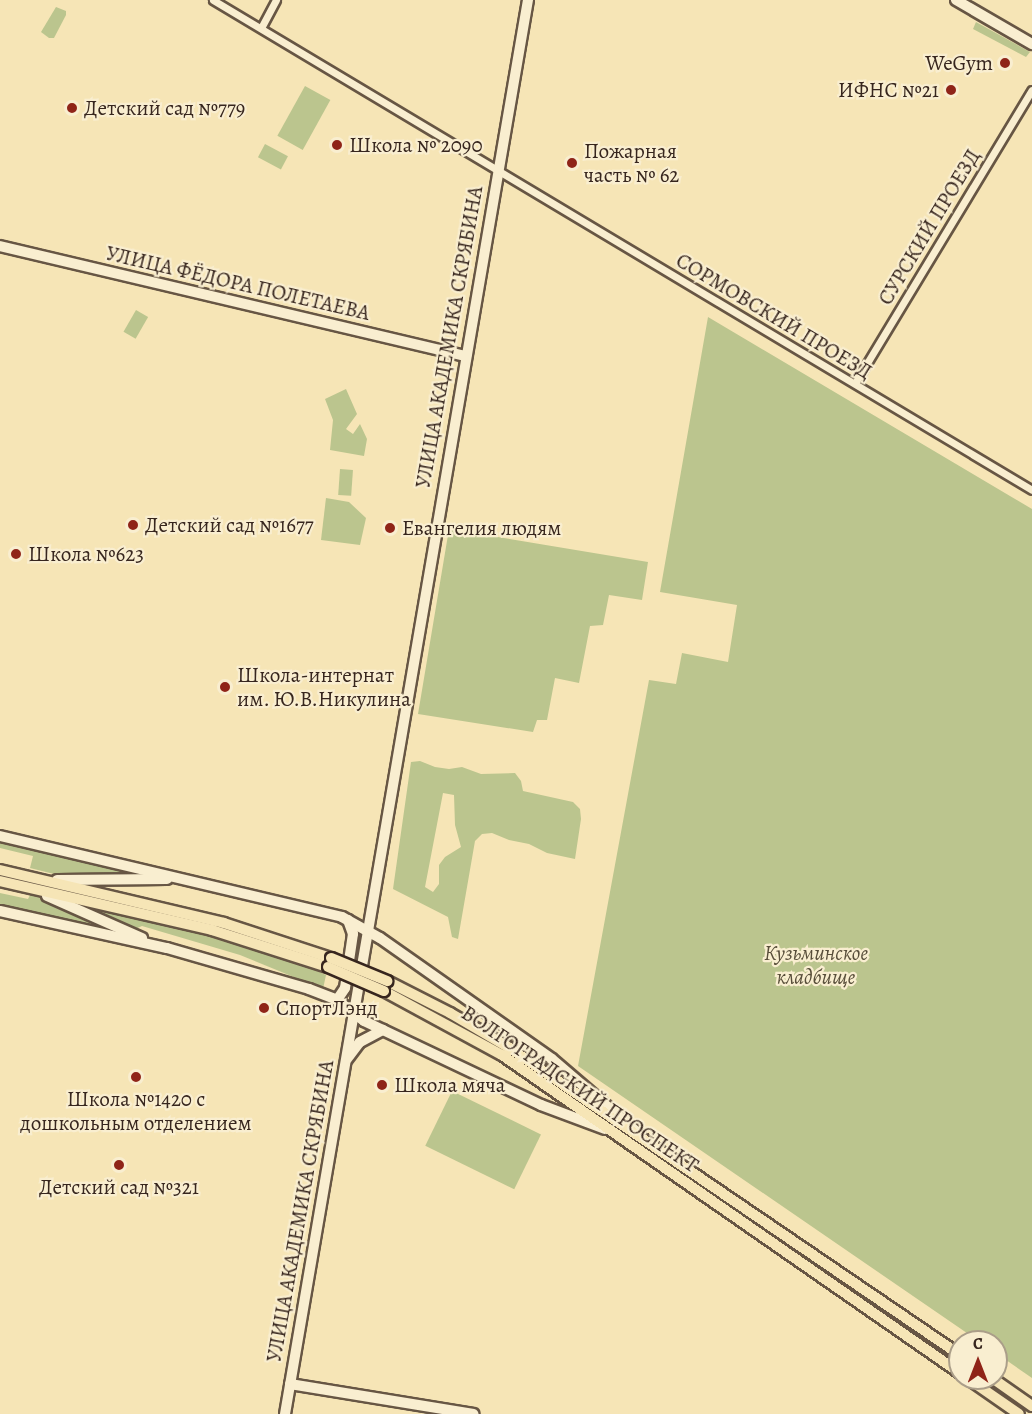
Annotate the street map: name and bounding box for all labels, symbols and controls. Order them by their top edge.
place label: WeGym [925,50,993,76]
marker: WeGym [998,56,1012,70]
place label: ИФНС №21 [838,77,939,103]
marker: ИФНС №21 [944,83,958,97]
place label: Детский сад №779 [84,95,245,121]
marker: Детский сад №779 [65,101,79,115]
place label: Школа № 2090 [349,132,483,158]
marker: Школа № 2090 [330,138,344,152]
place label: Пожарная часть № 62 [584,138,679,188]
street label: СУРСКИЙ ПРОЕЗД [873,145,985,309]
marker: Пожарная часть № 62 [565,156,579,170]
street label: УЛИЦА АКАДЕМИКА СКРЯБИНА [410,184,488,490]
street label: УЛИЦА ФЁДОРА ПОЛЕТАЕВА [104,240,372,326]
street label: СОРМОВСКИЙ ПРОЕЗД [672,248,876,384]
place label: Детский сад №1677 [145,512,314,538]
place label: Евангелия людям [402,515,561,541]
marker: Детский сад №1677 [126,518,140,532]
marker: Евангелия людям [383,521,397,535]
place label: Школа №623 [28,541,144,567]
marker: Школа №623 [9,547,23,561]
place label: Школа-интернат им. Ю.В.Никулина [237,662,411,712]
marker: Школа-интернат им. Ю.В.Никулина [218,680,232,694]
park label: Кузьминское кладбище [764,940,868,990]
place label: СпортЛэнд [276,995,377,1021]
street label: ВОЛГОГРАДСКИЙ ПРОСПЕКТ [457,1000,703,1178]
marker: СпортЛэнд [257,1001,271,1015]
street label: УЛИЦА АКАДЕМИКА СКРЯБИНА [261,1058,339,1364]
marker: Школа №1420 с дошкольным отделением [129,1070,143,1084]
place label: Школа мяча [394,1072,505,1098]
marker: Школа мяча [375,1078,389,1092]
place label: Школа №1420 с дошкольным отделением [20,1086,252,1136]
marker: Детский сад №321 [112,1158,126,1172]
place label: Детский сад №321 [39,1174,199,1200]
north arrow [948,1330,1008,1390]
text: С [973,1333,983,1355]

